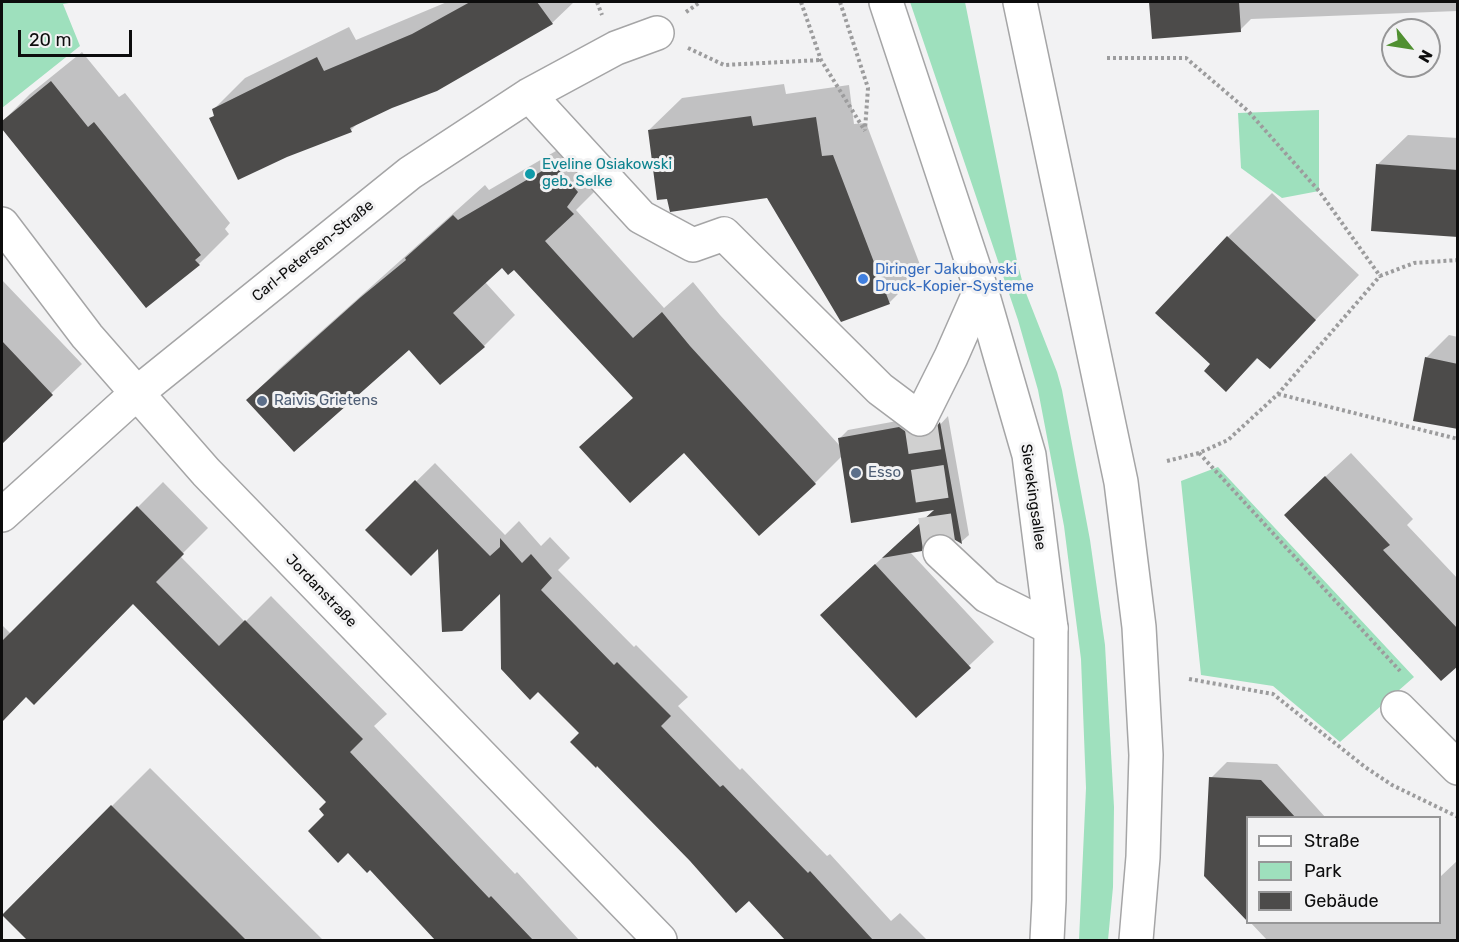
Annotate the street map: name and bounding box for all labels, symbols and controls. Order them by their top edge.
scale bar [21,18,135,56]
north arrow [1381,18,1441,78]
text: 20 m [29,29,71,51]
text: N [1414,47,1436,66]
place label: Eveline Osiakowski geb. Selke [542,156,672,191]
marker: Eveline Osiakowski geb. Selke [523,167,537,181]
street label: Carl-Petersen-Straße [249,196,377,306]
place label: Diringer Jakubowski Druck-Kopier-Systeme [875,261,1034,296]
marker: Diringer Jakubowski Druck-Kopier-Systeme [856,272,870,286]
place label: Raivis Grietens [274,392,378,410]
marker: Raivis Grietens [255,394,269,408]
street label: Sievekingsallee [1017,443,1049,551]
place label: Esso [868,464,901,482]
marker: Esso [849,466,863,480]
street label: Jordanstraße [282,551,360,631]
legend [1246,816,1441,924]
text: Straße [1304,830,1360,852]
text: Park [1304,860,1341,882]
text: Gebäude [1304,890,1379,912]

